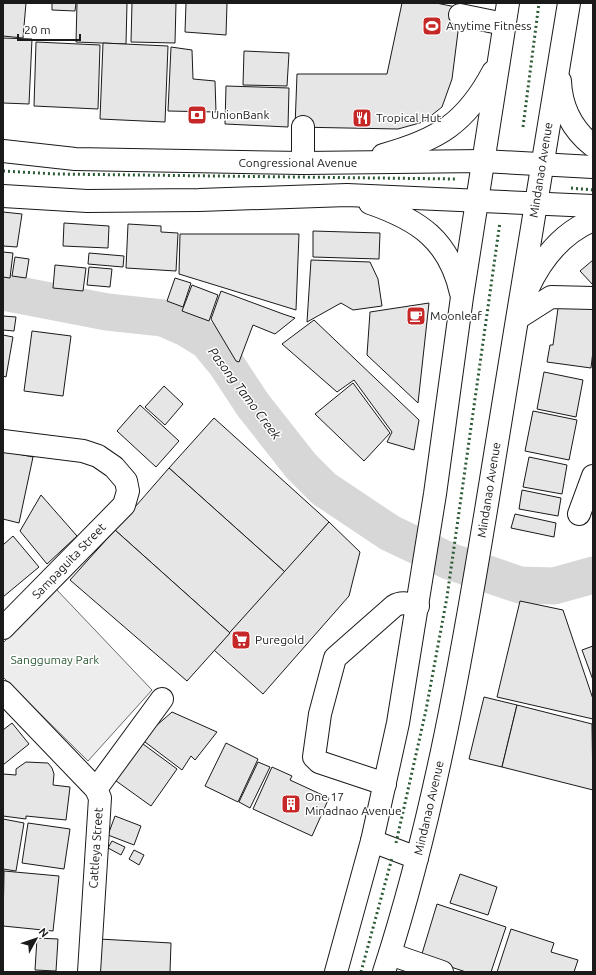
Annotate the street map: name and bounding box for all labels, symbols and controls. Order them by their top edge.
sports icon: Anytime Fitness [421,15,443,37]
scale bar [18,16,80,42]
place label: Anytime Fitness [446,19,532,32]
text: 20 m [24,23,51,36]
bank icon: UnionBank [186,104,208,126]
restaurant icon: Tropical Hut [351,107,373,129]
place label: UnionBank [211,108,270,121]
place label: Tropical Hut [376,111,442,124]
street label: Mindanao Avenue [527,121,554,219]
street label: Congressional Avenue [239,156,357,169]
cafe icon: Moonleaf [405,305,427,327]
place label: Moonleaf [430,309,482,322]
water label: Pasong Tamo Creek [206,344,284,442]
street label: Mindanao Avenue [475,441,502,539]
street label: Sampaguita Street [29,520,108,601]
supermarket icon: Puregold [230,629,252,651]
place label: Puregold [255,633,304,646]
park label: Sanggumay Park [11,653,99,666]
street label: Mindanao Avenue [411,759,446,856]
place label: One 17 Minadnao Avenue [305,790,402,817]
building icon: One 17 Minadnao Avenue [280,793,302,815]
street label: Cattleya Street [86,807,105,889]
north arrow [16,919,56,959]
text: N [36,926,51,940]

